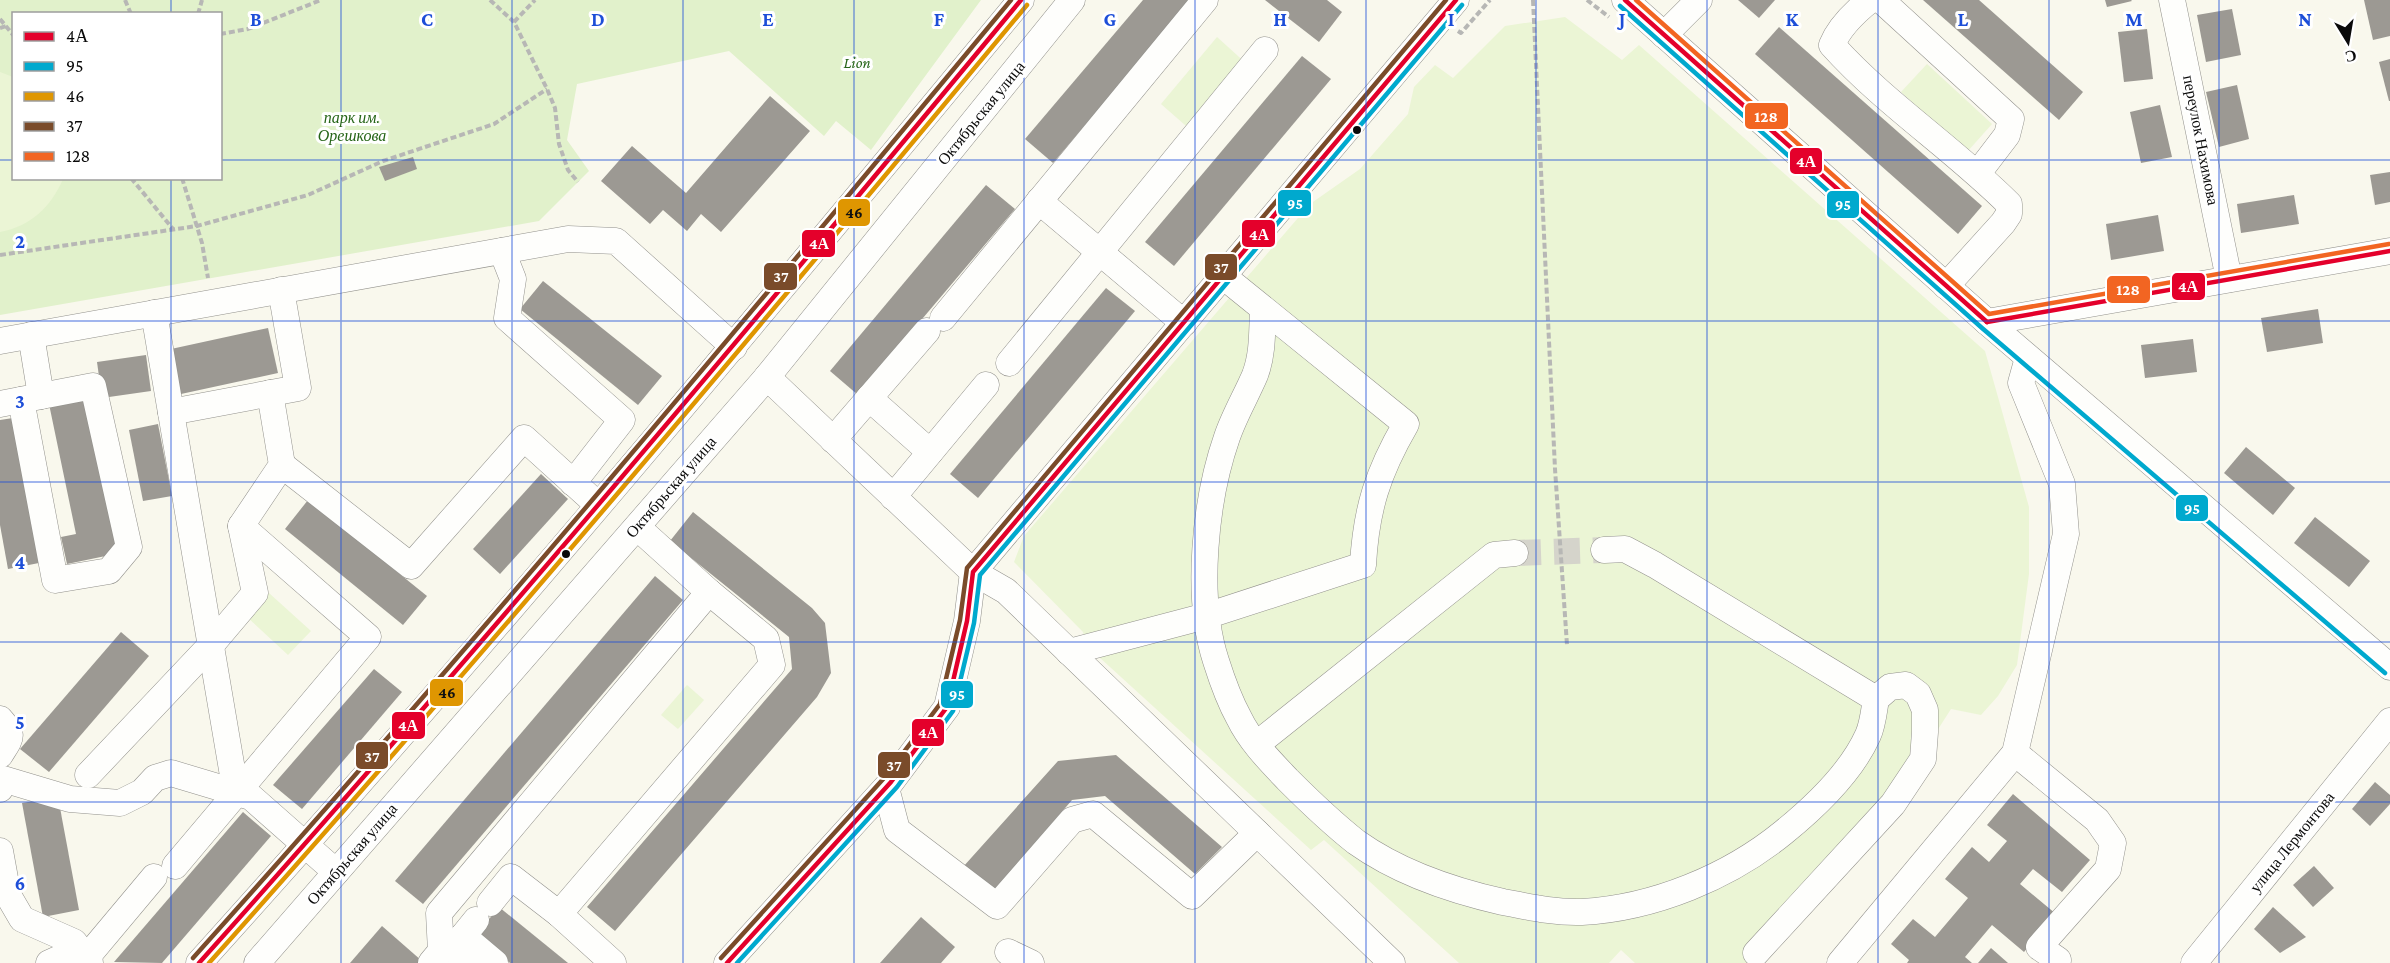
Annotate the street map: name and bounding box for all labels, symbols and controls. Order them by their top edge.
text: B [250,8,262,30]
text: C [421,8,433,30]
text: D [591,8,605,30]
text: E [762,8,774,30]
text: F [934,8,945,30]
text: G [1104,8,1117,30]
text: H [1273,8,1287,30]
text: I [1448,8,1455,30]
text: J [1617,8,1626,30]
text: K [1786,8,1800,30]
text: L [1958,8,1969,30]
text: M [2125,8,2143,30]
text: N [2298,8,2312,30]
legend [12,12,222,180]
north arrow [2318,12,2378,72]
text: 4А [66,26,88,46]
text: С [2343,47,2358,66]
park label: Lion [843,54,871,71]
text: 95 [66,56,83,76]
street label: Октябрьская улица [934,58,1029,169]
street label: переулок Нахимова [2179,73,2222,207]
text: 46 [66,86,84,106]
line badge: 128 [1744,102,1789,130]
text: 128 [1754,108,1778,125]
park label: парк им. Орешкова [318,109,386,145]
text: 37 [66,116,83,136]
unlabelled marker [1351,124,1363,136]
text: 128 [66,146,90,166]
line badge: 4А [1789,147,1823,175]
text: 4А [1796,153,1817,170]
line badge: 95 [1277,189,1312,217]
line badge: 95 [1826,190,1860,219]
text: 95 [1287,195,1303,212]
text: 95 [1835,196,1851,213]
line badge: 46 [837,198,871,227]
text: 46 [845,204,863,221]
line badge: 4А [1241,219,1276,248]
text: 4А [1249,226,1270,243]
line badge: 4А [801,229,836,258]
text: 2 [15,230,25,252]
text: 4А [809,235,830,252]
line badge: 37 [1204,253,1238,281]
text: 37 [1213,259,1229,276]
line badge: 37 [763,262,798,291]
text: 37 [773,268,789,285]
line badge: 4А [2171,272,2206,301]
line badge: 128 [2106,275,2151,304]
text: 4А [2178,278,2199,295]
text: 128 [2116,281,2140,298]
text: 3 [15,390,25,412]
street label: Октябрьская улица [622,433,720,542]
line badge: 95 [2175,494,2209,522]
text: 95 [2184,500,2200,517]
unlabelled marker [560,548,572,560]
text: 4 [15,551,26,573]
line badge: 46 [429,678,464,707]
line badge: 95 [940,680,974,709]
text: 46 [438,684,456,701]
text: 95 [949,686,965,703]
text: 5 [15,711,25,733]
line badge: 4А [391,711,426,740]
text: 4А [398,717,419,734]
line badge: 4А [911,718,945,747]
text: 4А [918,724,939,741]
line badge: 37 [355,741,389,770]
text: 37 [364,748,380,765]
line badge: 37 [877,751,911,779]
text: 37 [886,757,902,774]
street label: улица Лермонтова [2246,788,2338,896]
street label: Октябрьская улица [303,800,401,909]
text: 6 [15,872,25,894]

